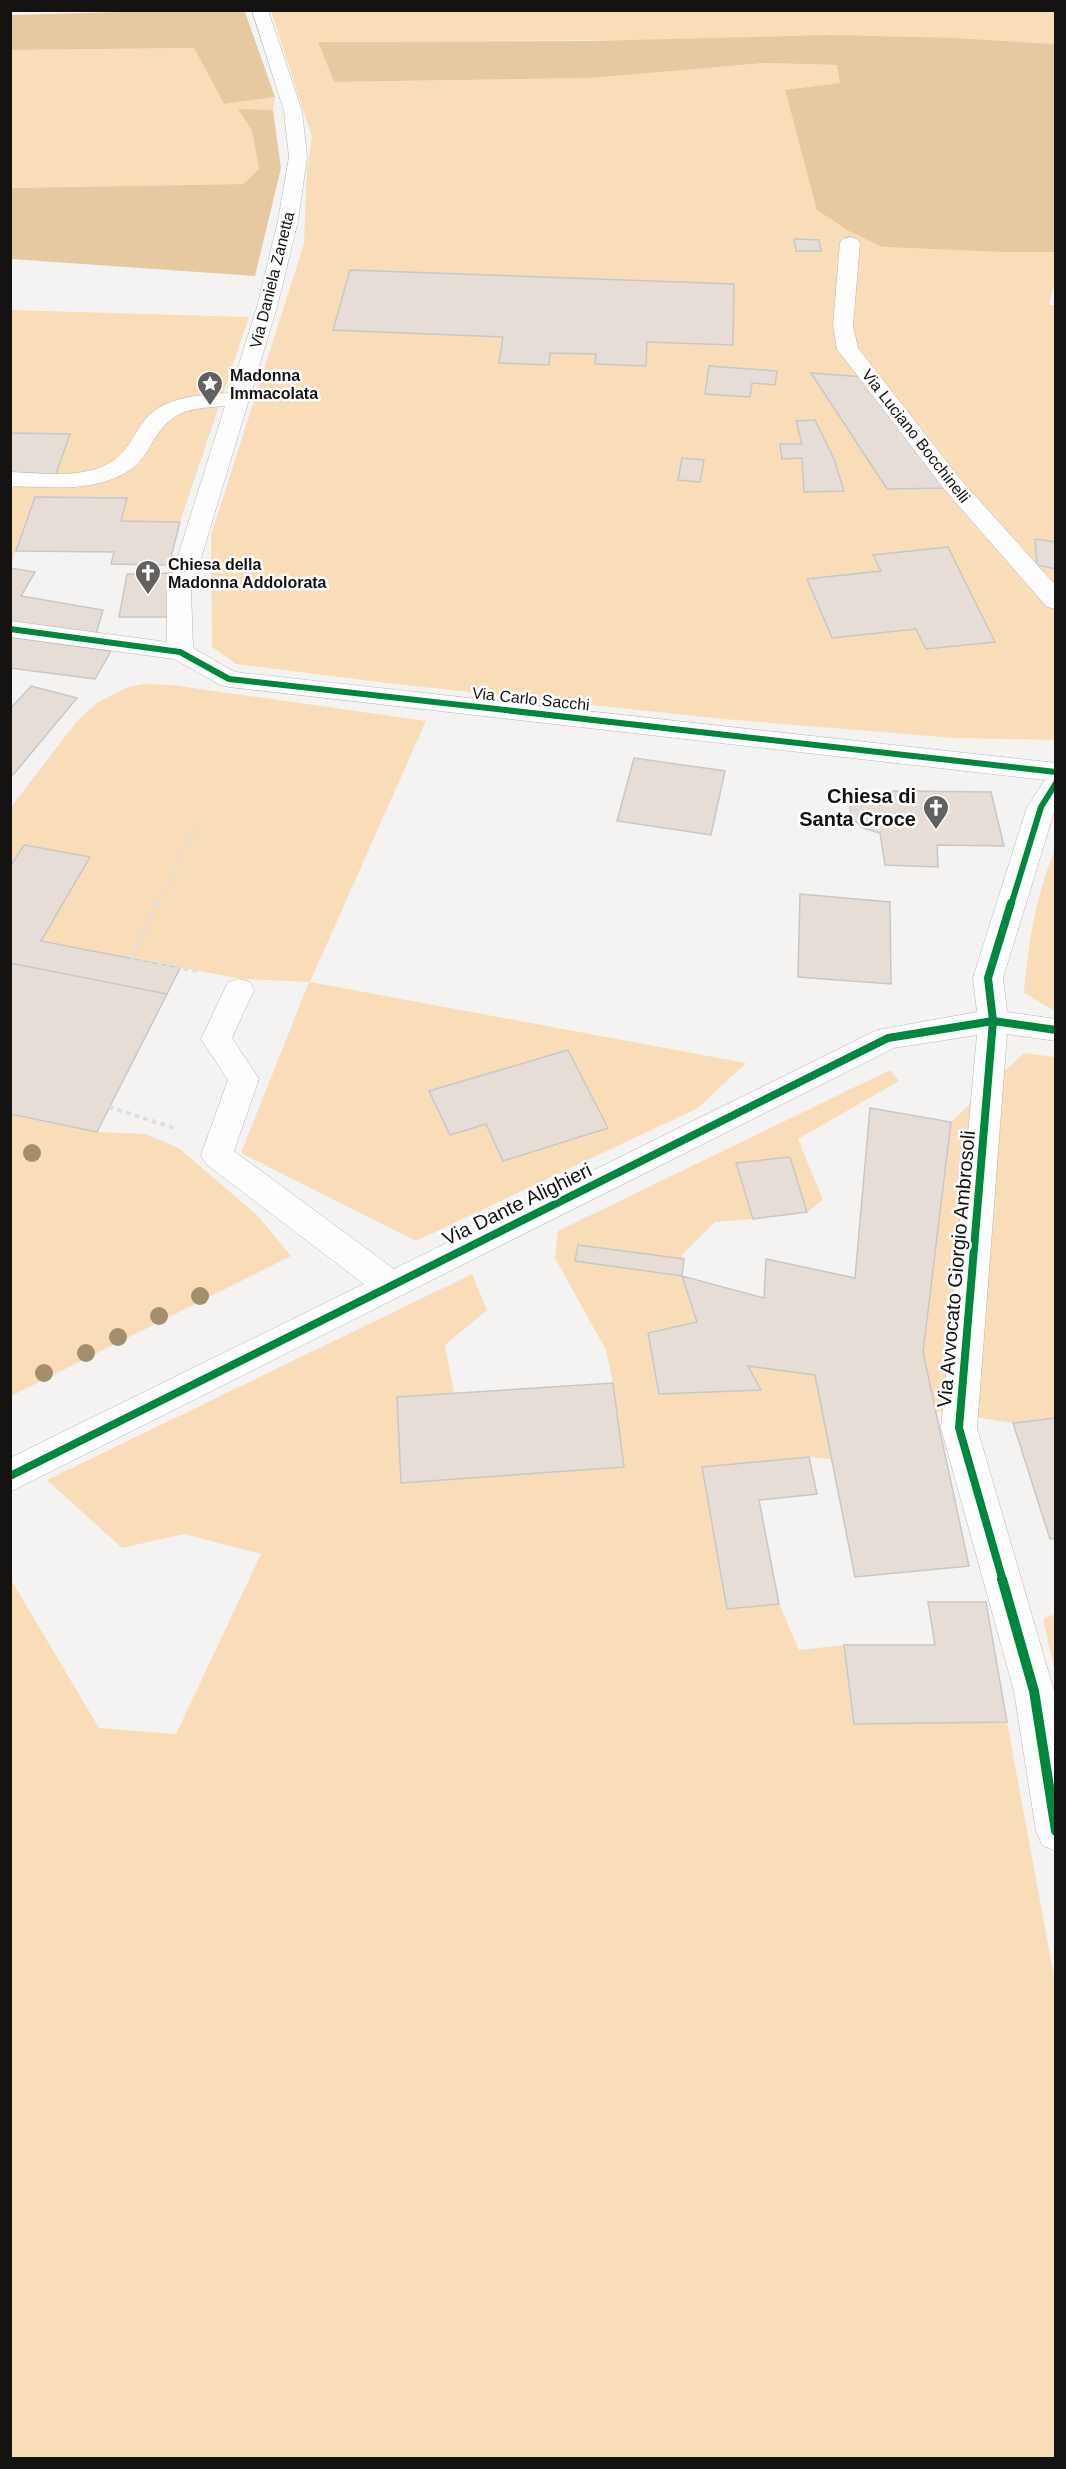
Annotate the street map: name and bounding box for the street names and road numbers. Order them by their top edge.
street label: Via Daniela Zanetta [247,210,297,350]
street label: Via Luciano Bocchinelli [859,366,973,506]
street label: Via Carlo Sacchi [471,684,591,714]
street label: Via Avvocato Giorgio Ambrosoli [933,1129,979,1409]
street label: Via Dante Alighieri [439,1158,595,1250]

